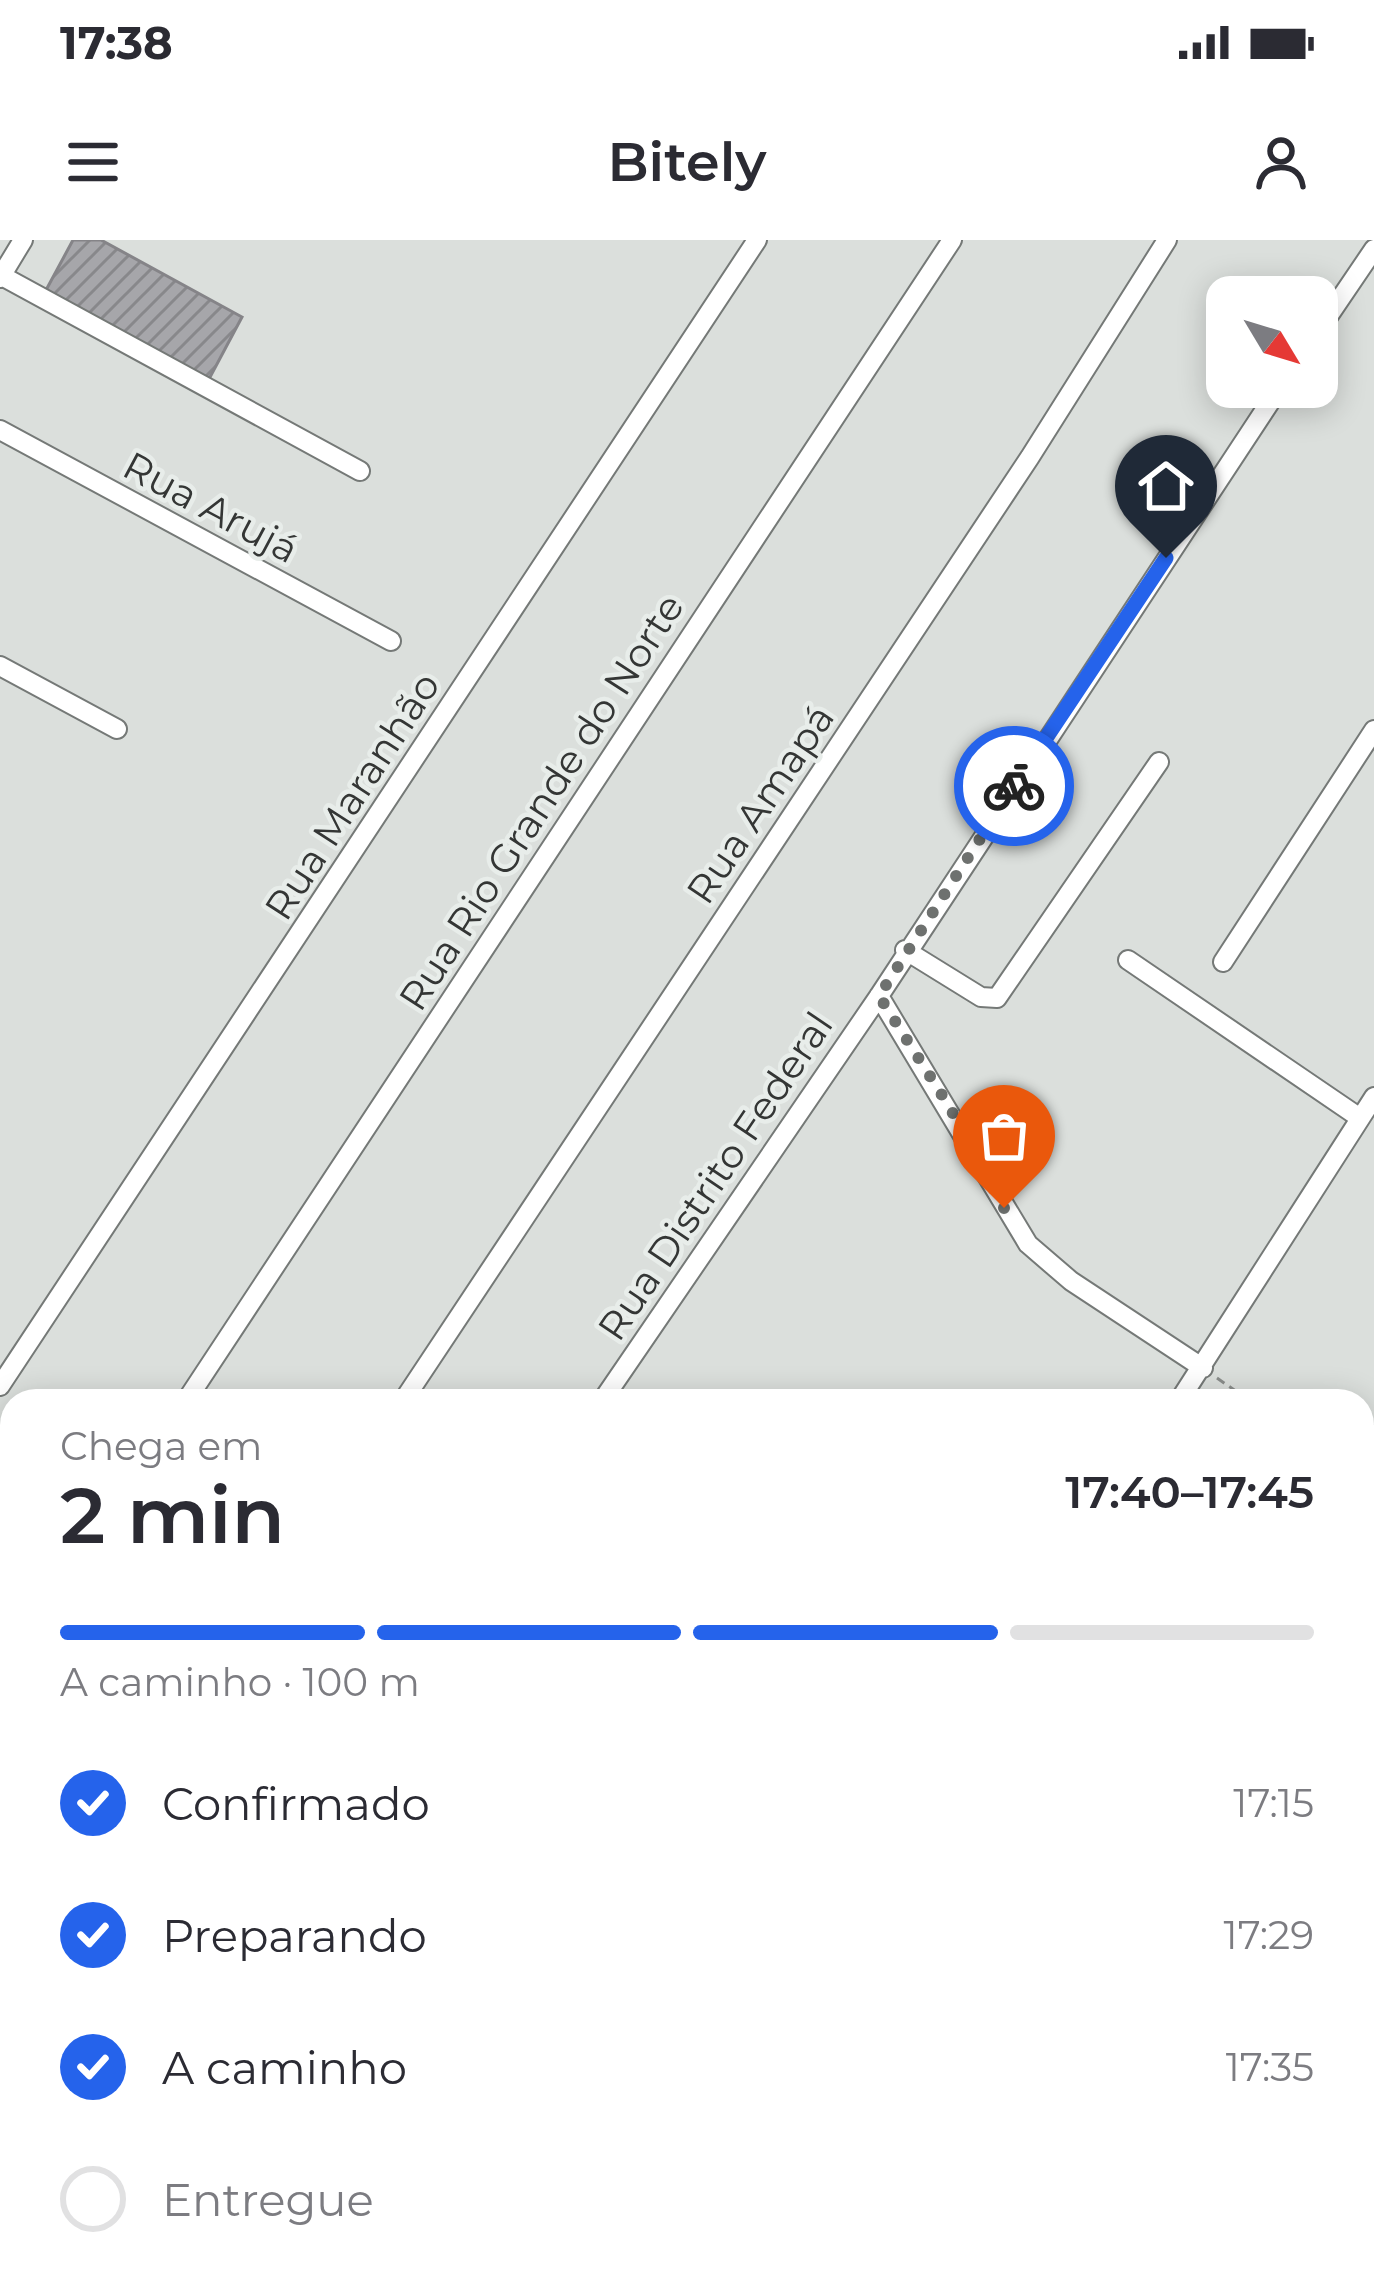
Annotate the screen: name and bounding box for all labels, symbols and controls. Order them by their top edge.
text: 17:38 [60,15,173,70]
icon: menu [60,129,126,195]
text: Bitely [607,129,767,195]
icon: person [1248,129,1314,195]
north arrow [1206,276,1338,408]
map controls [1206,276,1338,408]
pin [1115,435,1217,558]
street label: Rua Arujá [115,441,307,573]
icon: home [1133,453,1199,519]
street label: Rua Rio Grande do Norte [388,585,694,1019]
street label: Rua Maranhão [254,663,450,929]
street label: Rua Amapá [676,696,844,912]
courier [954,726,1074,846]
icon: bike [981,753,1047,819]
street label: Rua Distrito Federal [587,1003,843,1349]
pin [953,1085,1055,1208]
icon: bag [971,1103,1037,1169]
text: Chega em [60,1422,262,1470]
text: 17:40–17:45 [1065,1464,1314,1519]
text: 2 min [60,1467,285,1563]
text: A caminho · 100 m [60,1658,420,1706]
icon: check [60,1770,126,1836]
text: Confirmado [162,1776,430,1831]
text: 17:15 [1233,1779,1314,1827]
icon: check [60,1902,126,1968]
text: Preparando [162,1908,427,1963]
text: 17:29 [1224,1911,1314,1959]
icon: check [60,2034,126,2100]
text: A caminho [162,2040,407,2095]
text: 17:35 [1226,2043,1314,2091]
text: Entregue [162,2172,374,2227]

